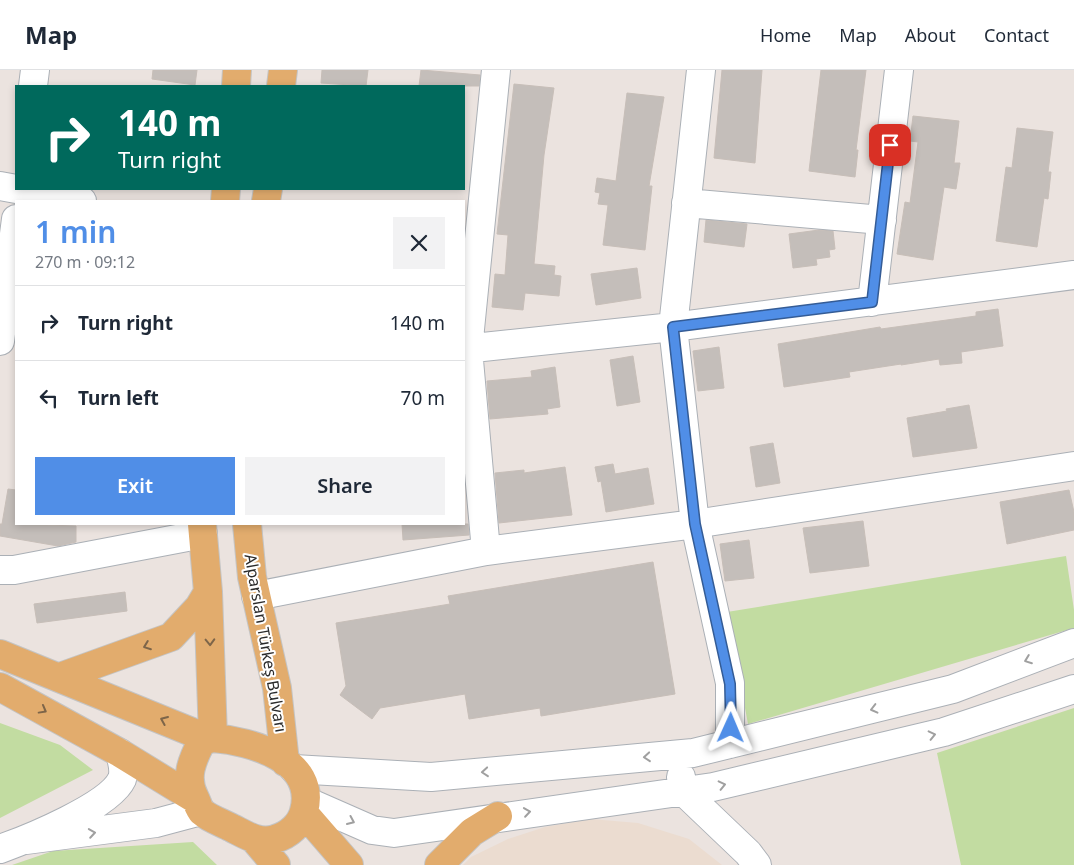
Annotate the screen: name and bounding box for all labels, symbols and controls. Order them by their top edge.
text: Map [25,18,77,51]
text: Home [760,23,811,47]
text: Map [839,23,877,47]
text: About [905,23,956,47]
text: Contact [984,23,1049,47]
text: 140 m [118,99,221,146]
icon: right [35,105,100,170]
pin [869,124,911,166]
icon: arrive [876,131,904,159]
text: Turn right [118,144,221,174]
text: 1 min [35,211,116,252]
button: close [393,217,445,269]
text: 270 m · 09:12 [35,251,135,273]
icon: right [35,309,63,337]
text: Turn right [78,310,173,336]
text: 140 m [390,310,445,336]
icon: left [35,384,63,412]
text: Turn left [78,385,159,411]
text: 70 m [401,385,445,411]
button: Exit [35,457,235,515]
button: Share [245,457,445,515]
street label: Alparslan Türkeş Bulvarı [239,552,293,734]
one-way arrow [204,638,215,646]
one-way arrow [143,640,152,650]
one-way arrow [1025,654,1033,664]
position arrow [704,701,756,753]
one-way arrow [38,703,47,713]
one-way arrow [869,703,878,714]
one-way arrow [160,716,169,727]
one-way arrow [927,730,936,741]
one-way arrow [642,751,650,762]
one-way arrow [481,766,489,777]
one-way arrow [718,780,727,791]
one-way arrow [523,808,531,818]
one-way arrow [346,816,354,826]
one-way arrow [88,828,96,838]

